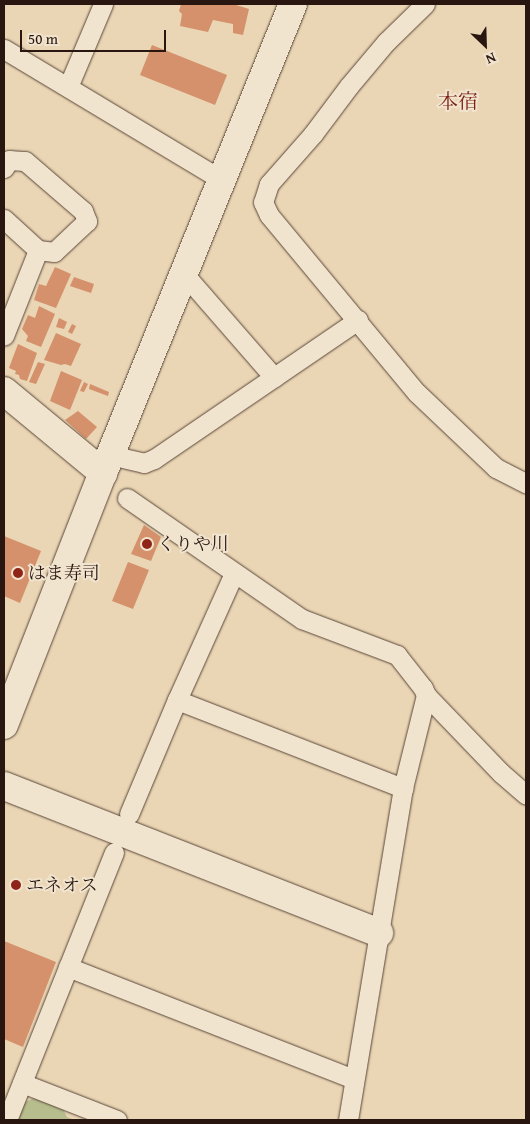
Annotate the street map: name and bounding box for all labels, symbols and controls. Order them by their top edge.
scale bar [22,20,169,52]
north arrow [460,20,510,70]
text: 50 m [28,28,58,49]
text: N [483,48,499,70]
district label: 本宿 [438,88,478,112]
place label: くりや川 [157,533,229,555]
marker: くりや川 [141,538,153,550]
place label: はま寿司 [28,562,100,584]
marker: はま寿司 [12,567,24,579]
place label: エネオス [26,874,98,896]
marker: エネオス [10,879,22,891]

